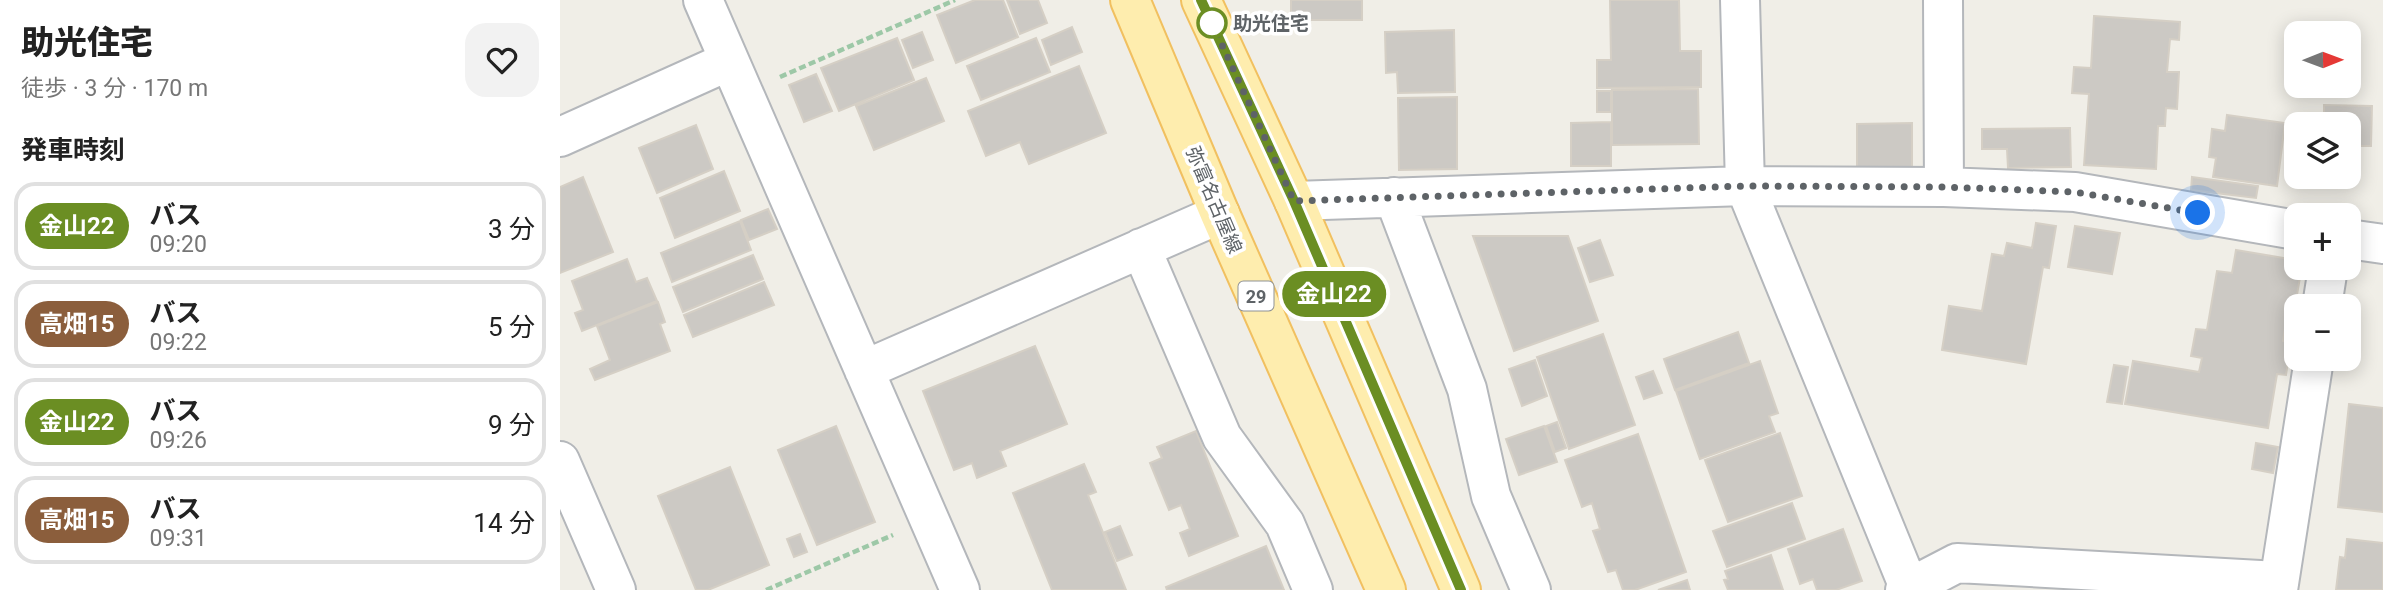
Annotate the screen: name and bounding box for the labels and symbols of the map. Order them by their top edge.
marker: 助光住宅 [1197,8,1227,38]
place label: 助光住宅 [1233,12,1309,35]
north arrow [2284,21,2361,98]
street label: 弥富名古屋線 [1181,143,1247,257]
your location [2180,195,2215,230]
line badge: 金山22 [1285,271,1383,317]
road number: 29 [1238,282,1274,310]

